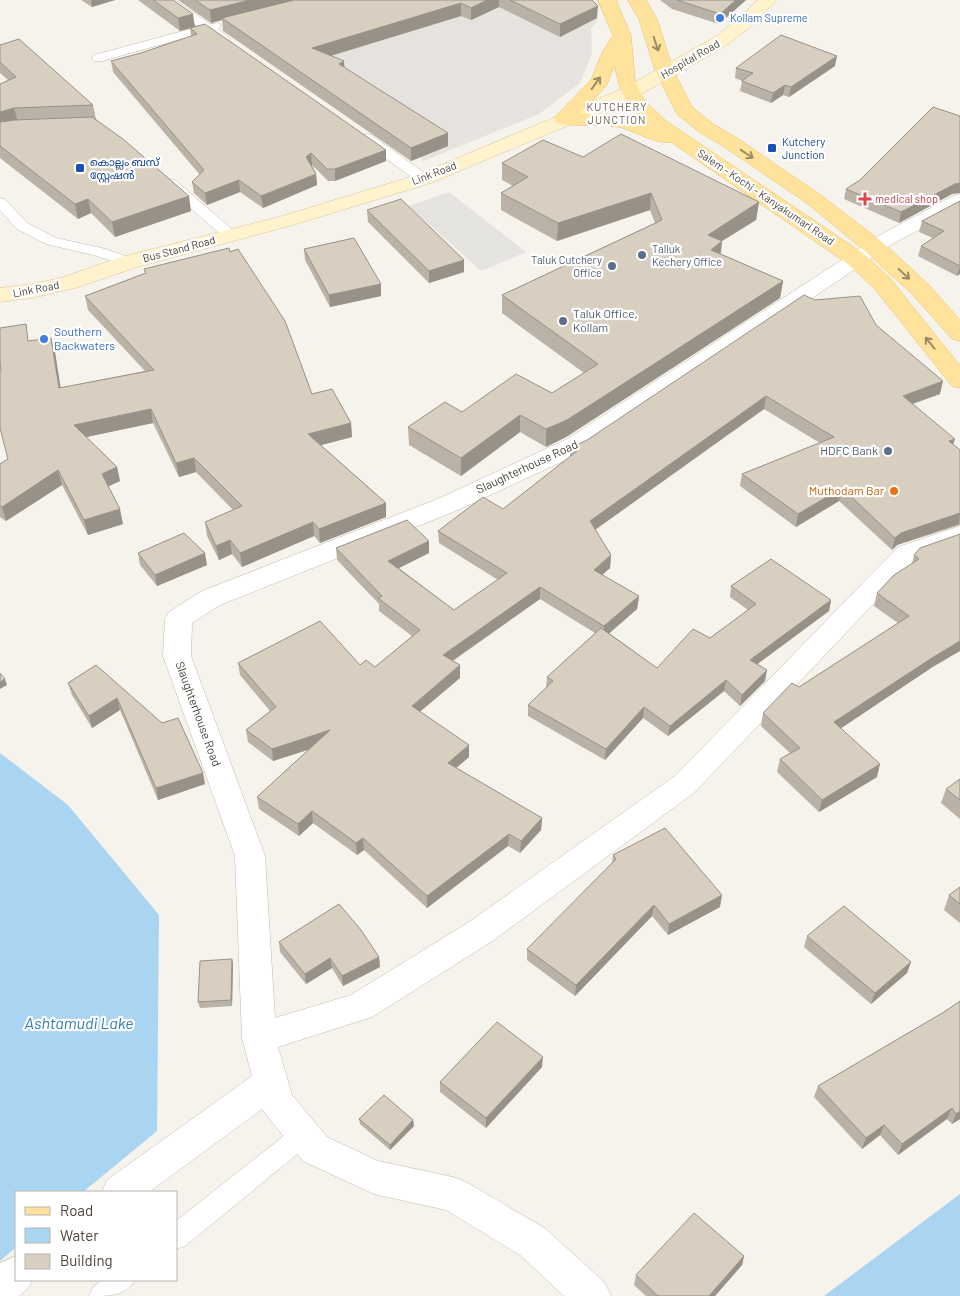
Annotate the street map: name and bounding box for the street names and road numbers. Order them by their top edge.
street label: Hospital Road [658,36,722,81]
street label: Salem - Kochi - Kanyakumari Road [695,146,837,247]
street label: Link Road [410,158,458,187]
street label: Bus Stand Road [141,233,217,264]
street label: Link Road [12,278,60,299]
street label: Slaughterhouse Road [473,436,580,496]
street label: Slaughterhouse Road [173,659,224,768]

